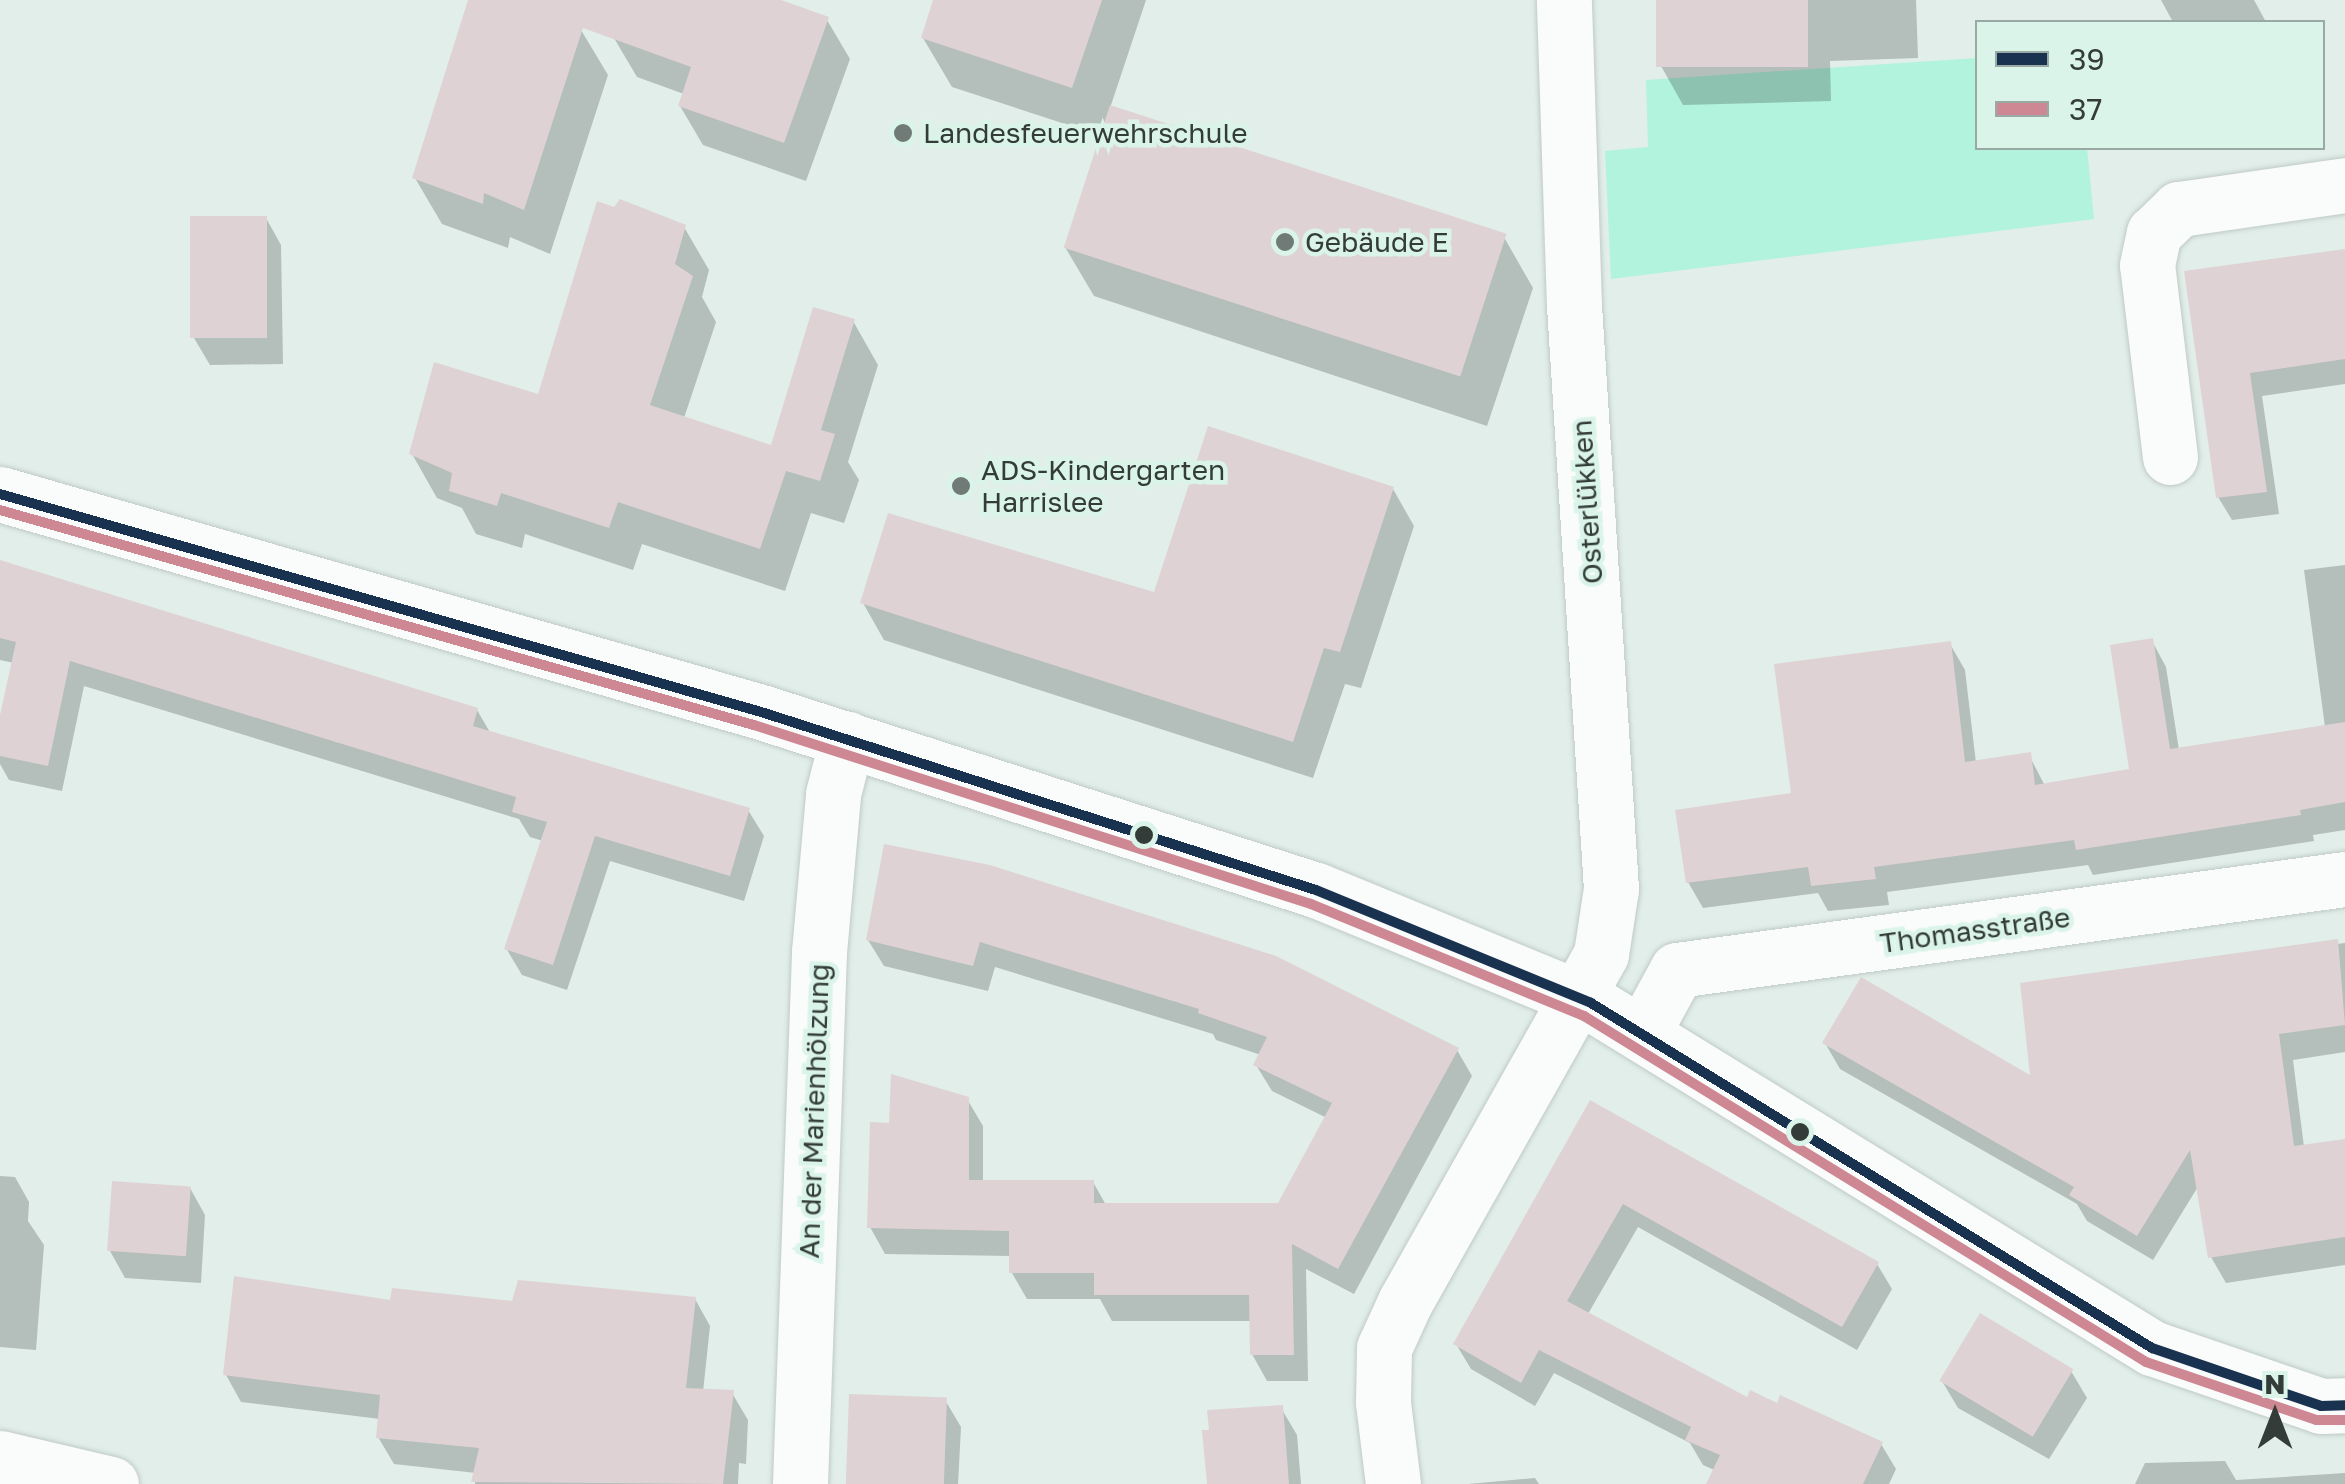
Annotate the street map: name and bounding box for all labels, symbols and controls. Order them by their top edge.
legend [1975,20,2325,150]
text: 39 [2069,41,2105,77]
text: 37 [2069,91,2102,127]
place label: Landesfeuerwehrschule [923,116,1247,150]
marker: Landesfeuerwehrschule [892,122,914,144]
place label: Gebäude E [1305,225,1448,259]
marker: Gebäude E [1274,231,1296,253]
street label: Osterlükken [1565,419,1609,585]
place label: ADS-Kindergarten Harrislee [981,453,1225,519]
marker: ADS-Kindergarten Harrislee [950,475,972,497]
unlabelled marker [1134,825,1154,845]
street label: Thomasstraße [1878,900,2072,960]
street label: An der Marienhölzung [792,963,836,1259]
unlabelled marker [1790,1122,1810,1142]
north arrow [2225,1364,2325,1464]
text: N [2264,1367,2286,1400]

